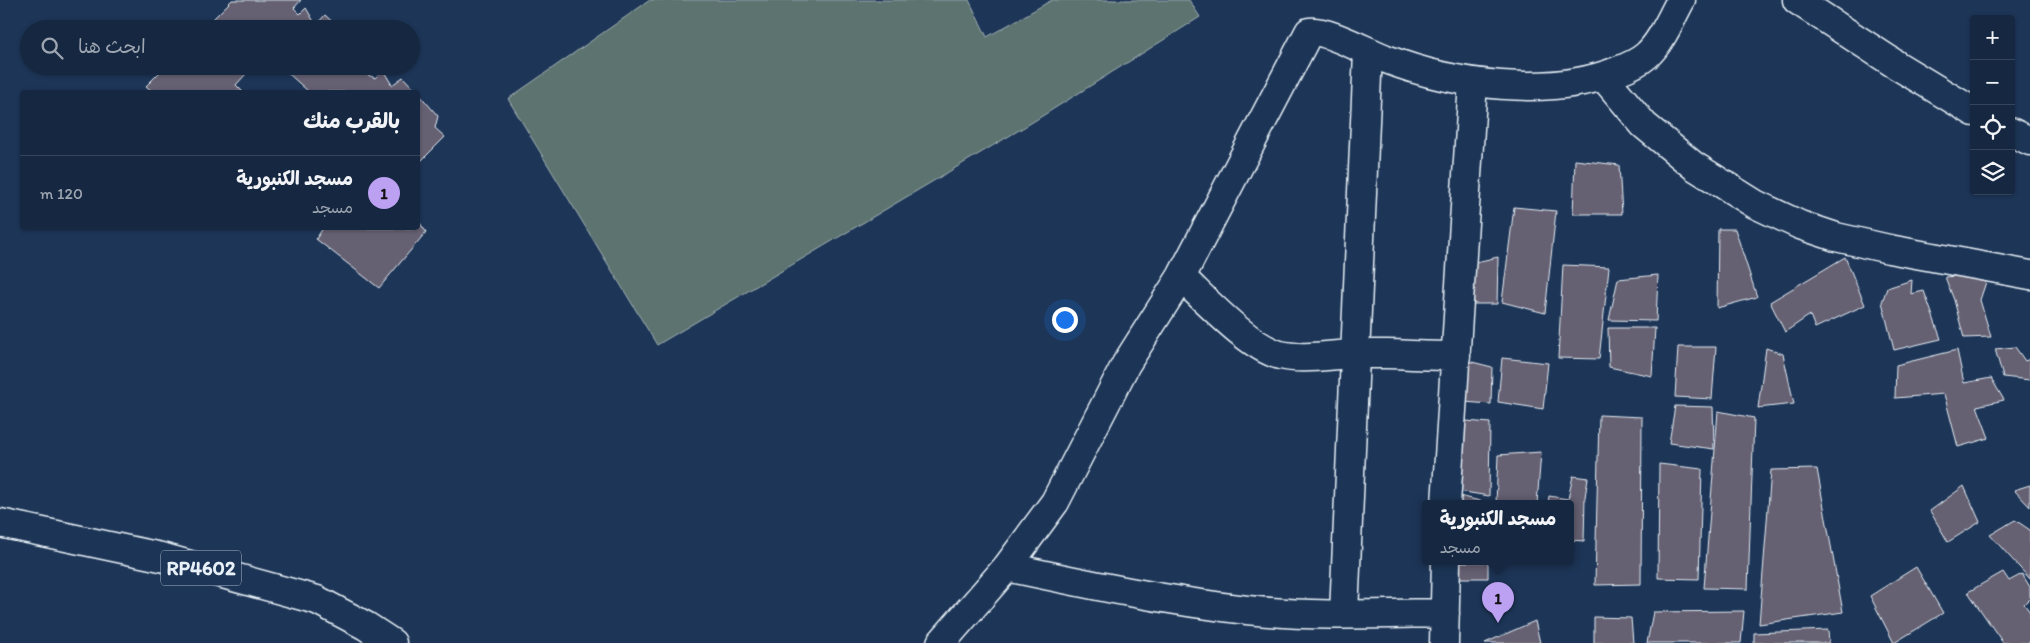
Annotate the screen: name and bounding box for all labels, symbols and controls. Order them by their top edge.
map controls [1970,15,2015,195]
button: + [1970,15,2015,60]
search box [20,20,420,75]
icon: search [38,34,66,62]
text: ابحث هنا [78,35,146,58]
button: − [1970,60,2015,105]
button: locate [1970,105,2015,150]
text: بالقرب منك [303,108,400,133]
button: layers [1970,150,2015,195]
text: مسجد الكنبورية [236,167,353,190]
text: 120 m [40,184,83,203]
text: 1 [380,184,388,203]
text: مسجد [312,198,353,217]
your location [1052,307,1078,333]
popup [1422,500,1574,565]
text: مسجد الكنبورية [1440,507,1556,530]
text: مسجد [1440,538,1481,557]
road number: RP4602 [161,550,241,586]
pin: 1 [1482,582,1514,623]

